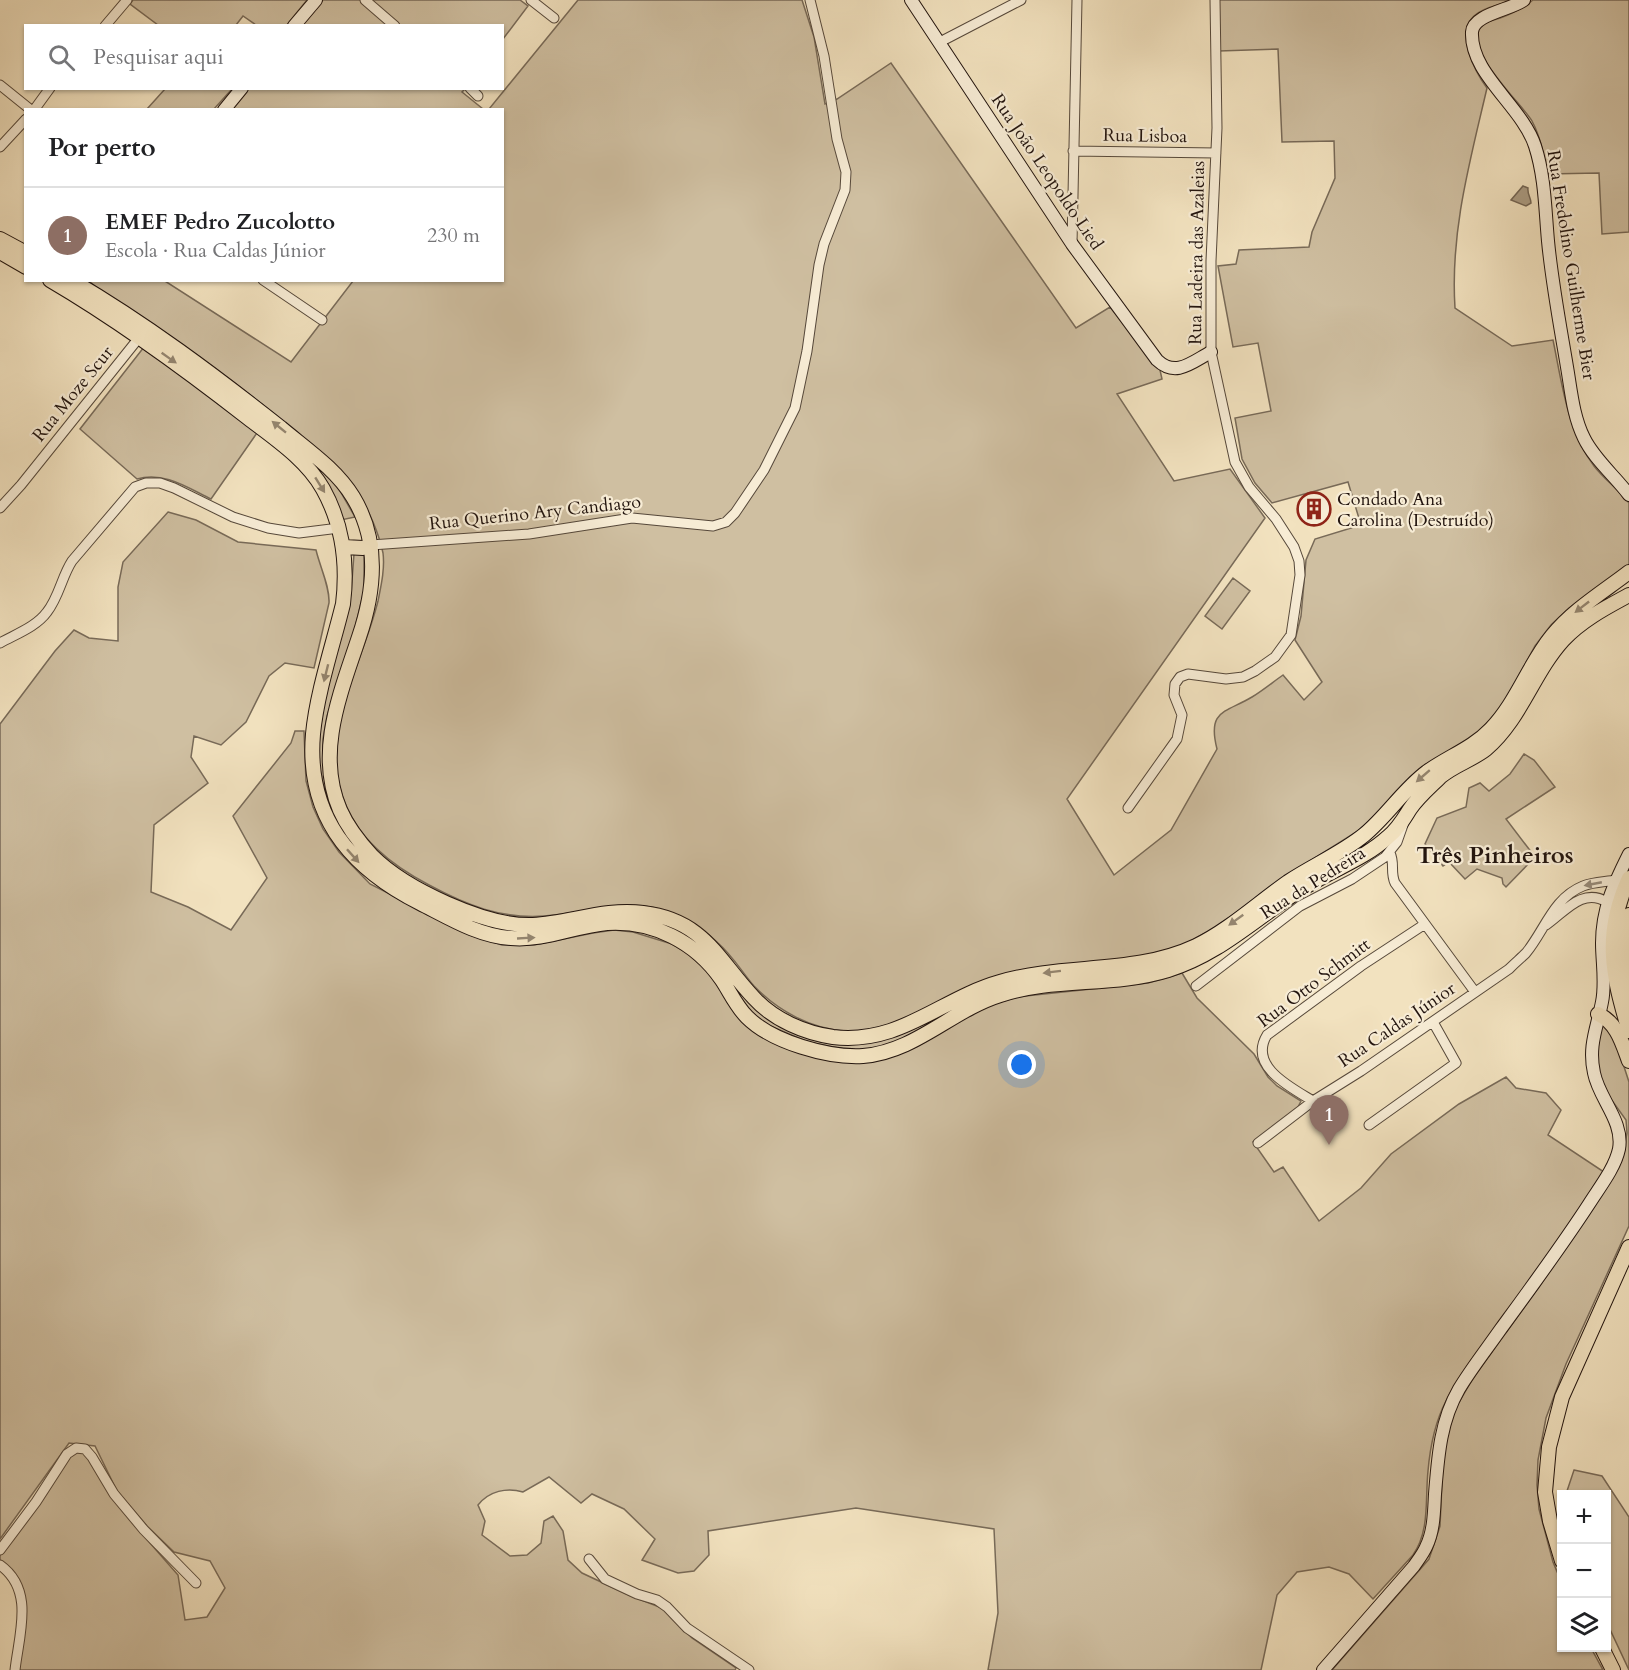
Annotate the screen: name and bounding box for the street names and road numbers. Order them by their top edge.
street label: Rua João Leopoldo Lied [985,89,1109,255]
street label: Rua Lisboa [1103,123,1187,149]
street label: Rua Fredolino Guilherme Bier [1540,148,1602,382]
street label: Rua Ladeira das Azaleias [1183,161,1211,345]
street label: Rua Moze Scur [27,341,120,447]
street label: Rua Querino Ary Candiago [428,489,642,537]
street label: Rua da Pedreira [1256,841,1371,925]
street label: Rua Otto Schmitt [1252,932,1376,1034]
street label: Rua Caldas Júnior [1333,976,1461,1074]

